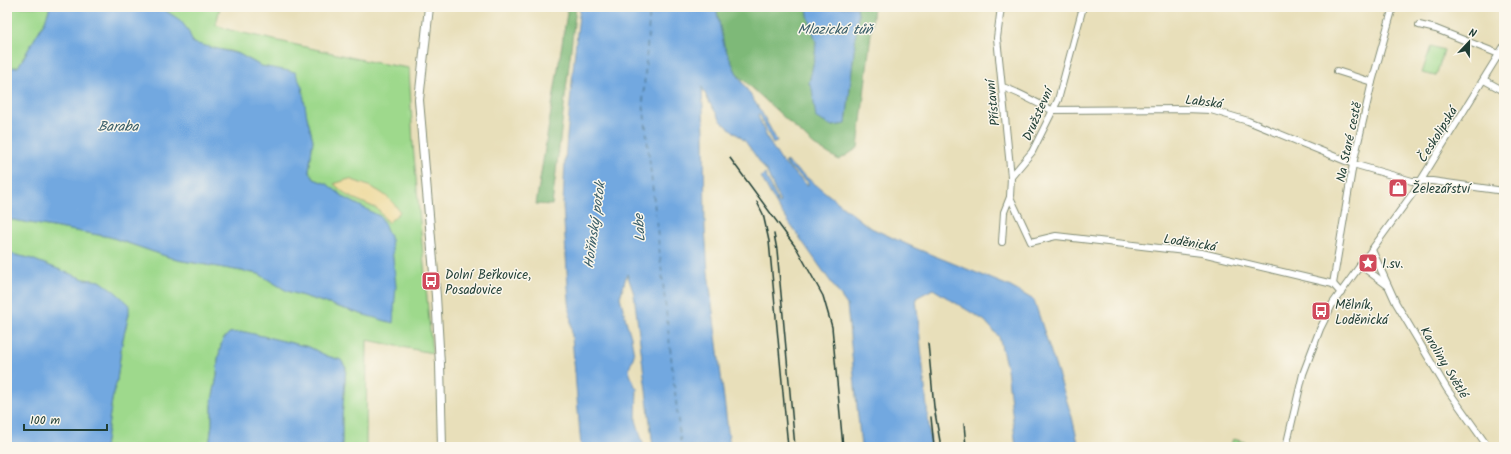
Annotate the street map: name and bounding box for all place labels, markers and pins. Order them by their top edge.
shop icon: Železářství [1387,177,1409,199]
place label: Železářství [1412,179,1472,200]
place icon: 1.sv. [1357,252,1379,274]
place label: 1.sv. [1382,254,1403,275]
place label: Dolní Beřkovice, Posadovice [445,265,531,301]
bus stop icon: Dolní Beřkovice, Posadovice [420,270,442,292]
place label: Mělník, Loděnická [1335,295,1390,331]
bus stop icon: Mělník, Loděnická [1310,300,1332,322]

